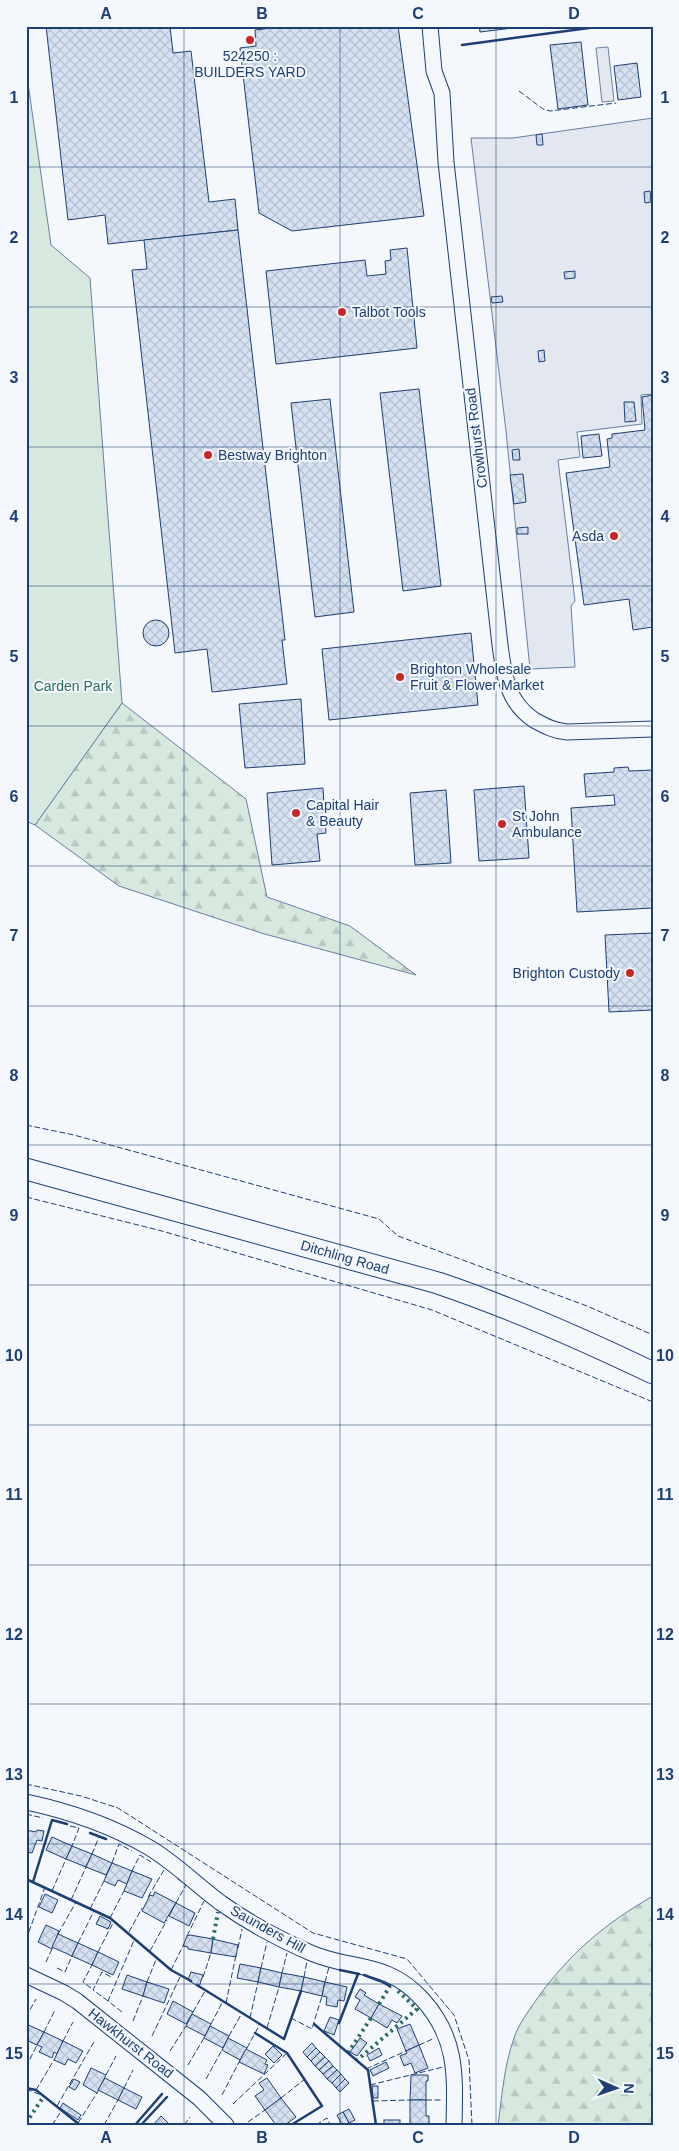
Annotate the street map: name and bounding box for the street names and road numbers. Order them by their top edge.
street label: Crowhurst Road [462,387,490,489]
street label: Ditchling Road [299,1237,391,1277]
street label: Saunders Hill [228,1902,308,1956]
street label: Hawkhurst Road [85,2005,177,2081]

